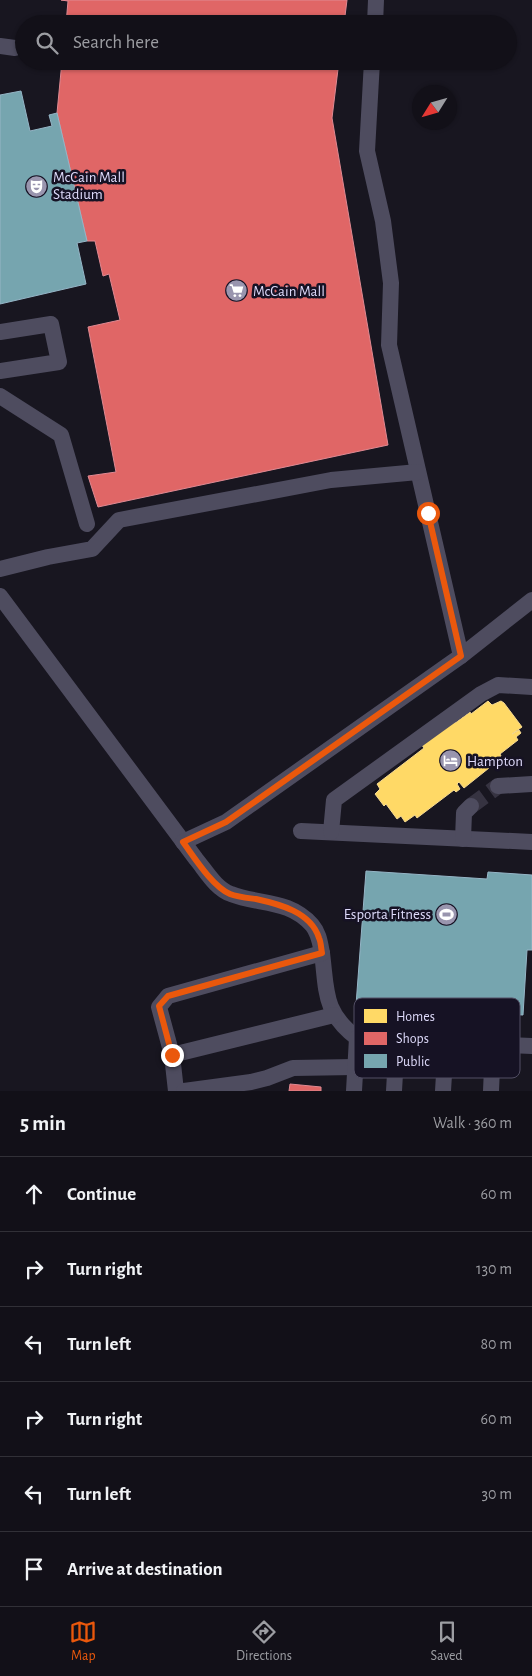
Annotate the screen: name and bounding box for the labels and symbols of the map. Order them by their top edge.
north arrow [412,85,457,130]
place label: McCain Mall Stadium [53,170,125,202]
theatre icon: McCain Mall Stadium [25,174,49,198]
supermarket icon: McCain Mall [225,279,249,303]
place label: McCain Mall [253,284,325,299]
route start [417,502,440,525]
hotel icon: Hampton [439,749,463,773]
place label: Hampton [467,754,523,769]
sports icon: Esporta Fitness [435,902,459,926]
place label: Esporta Fitness [344,907,431,922]
legend [354,998,520,1078]
text: Homes [396,1010,435,1024]
text: Shops [396,1032,429,1046]
route end [161,1044,184,1067]
text: Public [396,1055,430,1069]

